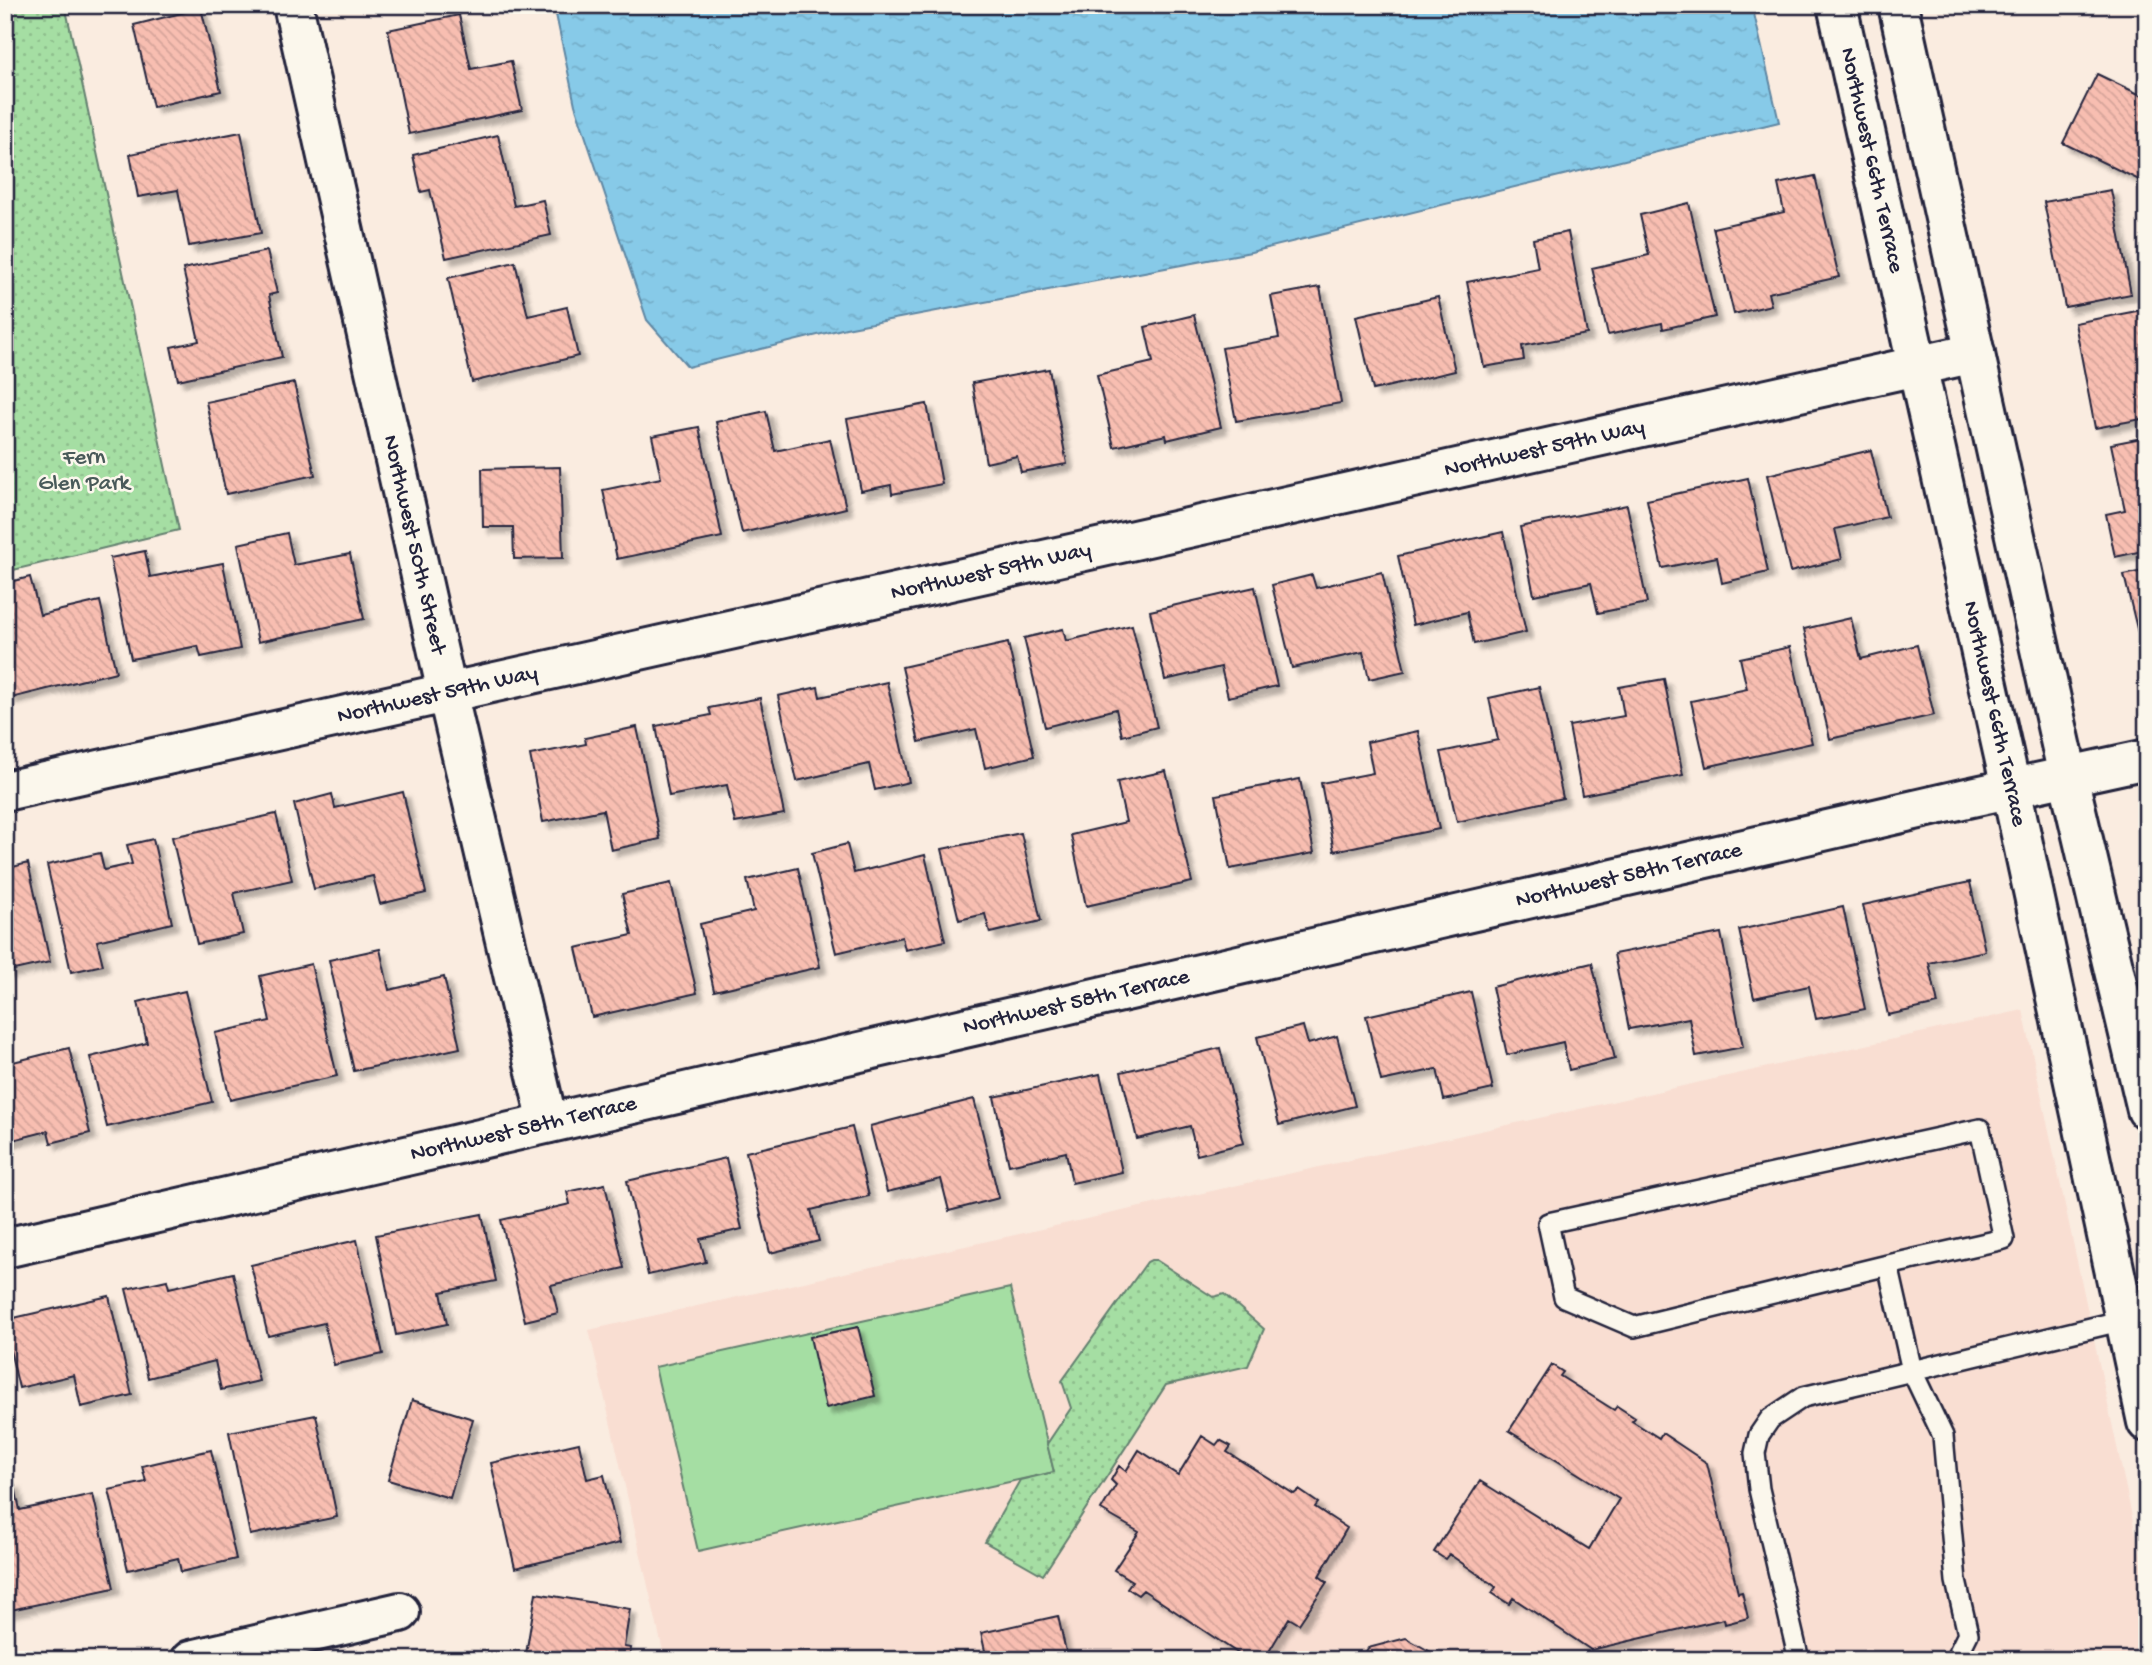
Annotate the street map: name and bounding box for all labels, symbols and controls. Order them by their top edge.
street label: Northwest 66th Terrace [1833,45,1910,276]
street label: Northwest 59th Way [1442,413,1647,484]
street label: Northwest 50th Street [376,433,452,658]
park label: Fern Glen Park [38,445,133,498]
street label: Northwest 59th Way [888,536,1094,607]
street label: Northwest 66th Terrace [1956,599,2033,830]
street label: Northwest 59th Way [335,659,540,730]
street label: Northwest 58th Terrace [1513,836,1746,915]
street label: Northwest 58th Terrace [960,963,1193,1041]
street label: Northwest 58th Terrace [408,1090,640,1168]

